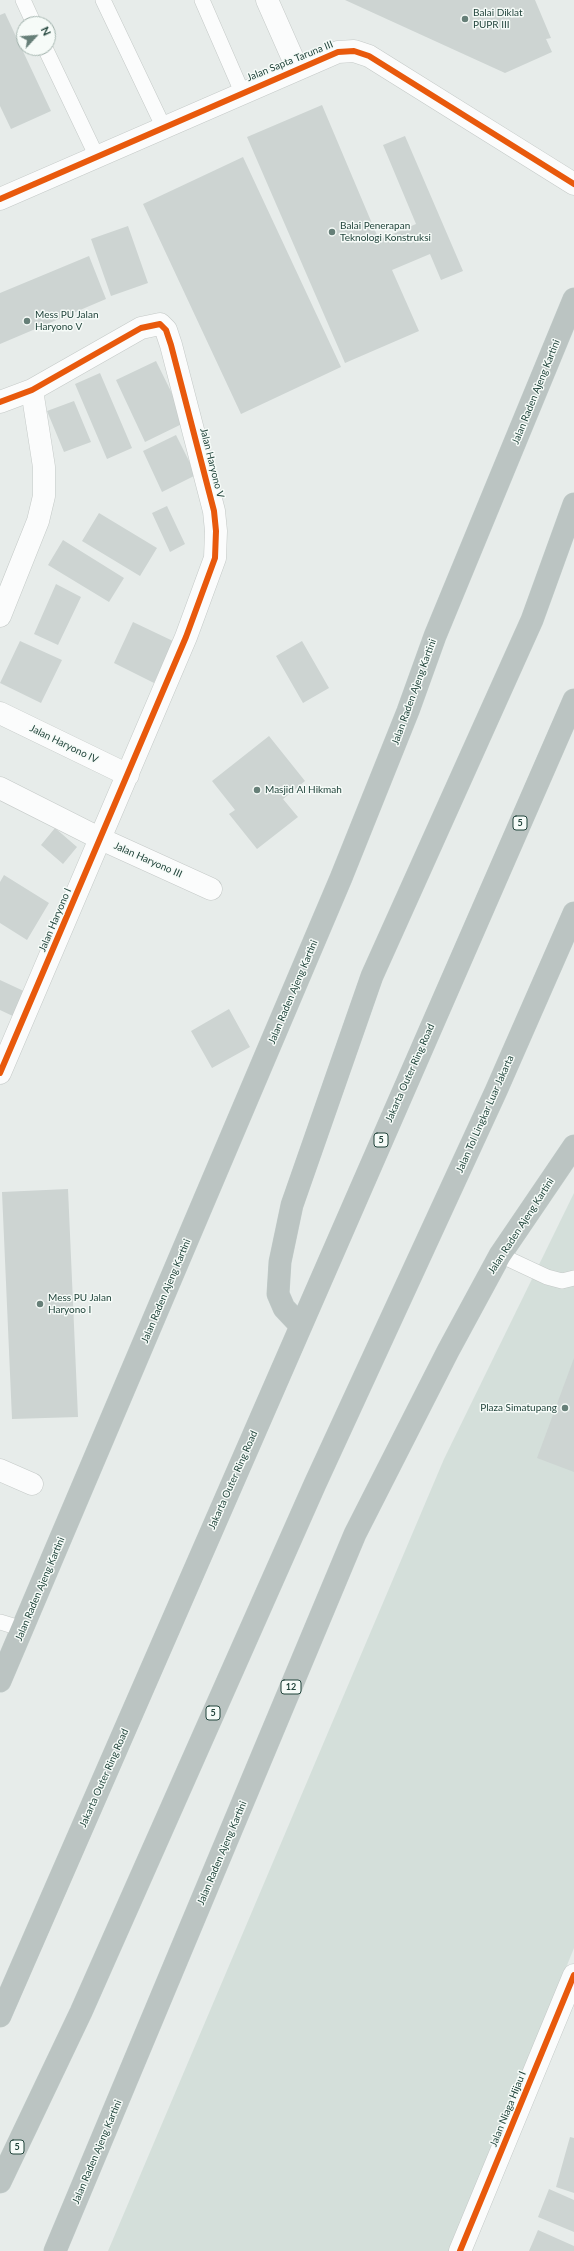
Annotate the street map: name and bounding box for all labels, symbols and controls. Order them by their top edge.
place label: Balai Diklat PUPR III [473,7,522,30]
marker: Balai Diklat PUPR III [460,14,470,24]
north arrow [16,16,56,56]
text: N [39,24,54,38]
street label: Jalan Sapta Taruna III [245,38,335,84]
place label: Balai Penerapan Teknologi Konstruksi [340,220,431,244]
marker: Balai Penerapan Teknologi Konstruksi [327,227,337,237]
place label: Mess PU Jalan Haryono V [35,309,98,332]
marker: Mess PU Jalan Haryono V [22,316,32,326]
street label: Jalan Raden Ajeng Kartini [510,338,562,446]
street label: Jalan Haryono V [197,427,227,499]
street label: Jalan Raden Ajeng Kartini [389,637,439,747]
street label: Jalan Haryono IV [28,722,100,766]
place label: Masjid Al Hikmah [265,784,342,796]
marker: Masjid Al Hikmah [252,785,262,795]
road number: 5 [513,816,527,830]
street label: Jalan Haryono III [112,840,184,880]
street label: Jalan Haryono I [36,886,74,954]
street label: Jalan Raden Ajeng Kartini [266,938,320,1046]
street label: Jakarta Outer Ring Road [383,1022,437,1124]
street label: Jalan Tol Lingkar Luar Jakarta [454,1053,516,1175]
road number: 5 [374,1133,388,1147]
street label: Jalan Raden Ajeng Kartini [486,1176,556,1276]
street label: Jalan Raden Ajeng Kartini [139,1237,193,1345]
place label: Mess PU Jalan Haryono I [48,1292,111,1316]
marker: Mess PU Jalan Haryono I [35,1299,45,1309]
place label: Plaza Simatupang [480,1402,557,1414]
marker: Plaza Simatupang [560,1403,570,1413]
street label: Jakarta Outer Ring Road [206,1429,260,1531]
street label: Jalan Raden Ajeng Kartini [13,1535,67,1643]
road number: 12 [281,1680,301,1694]
road number: 5 [206,1706,220,1720]
street label: Jakarta Outer Ring Road [77,1727,131,1829]
street label: Jalan Raden Ajeng Kartini [195,1799,249,1907]
street label: Jalan Niaga Hijau I [487,2069,529,2149]
street label: Jalan Raden Ajeng Kartini [70,2098,124,2206]
road number: 5 [10,2140,24,2154]

